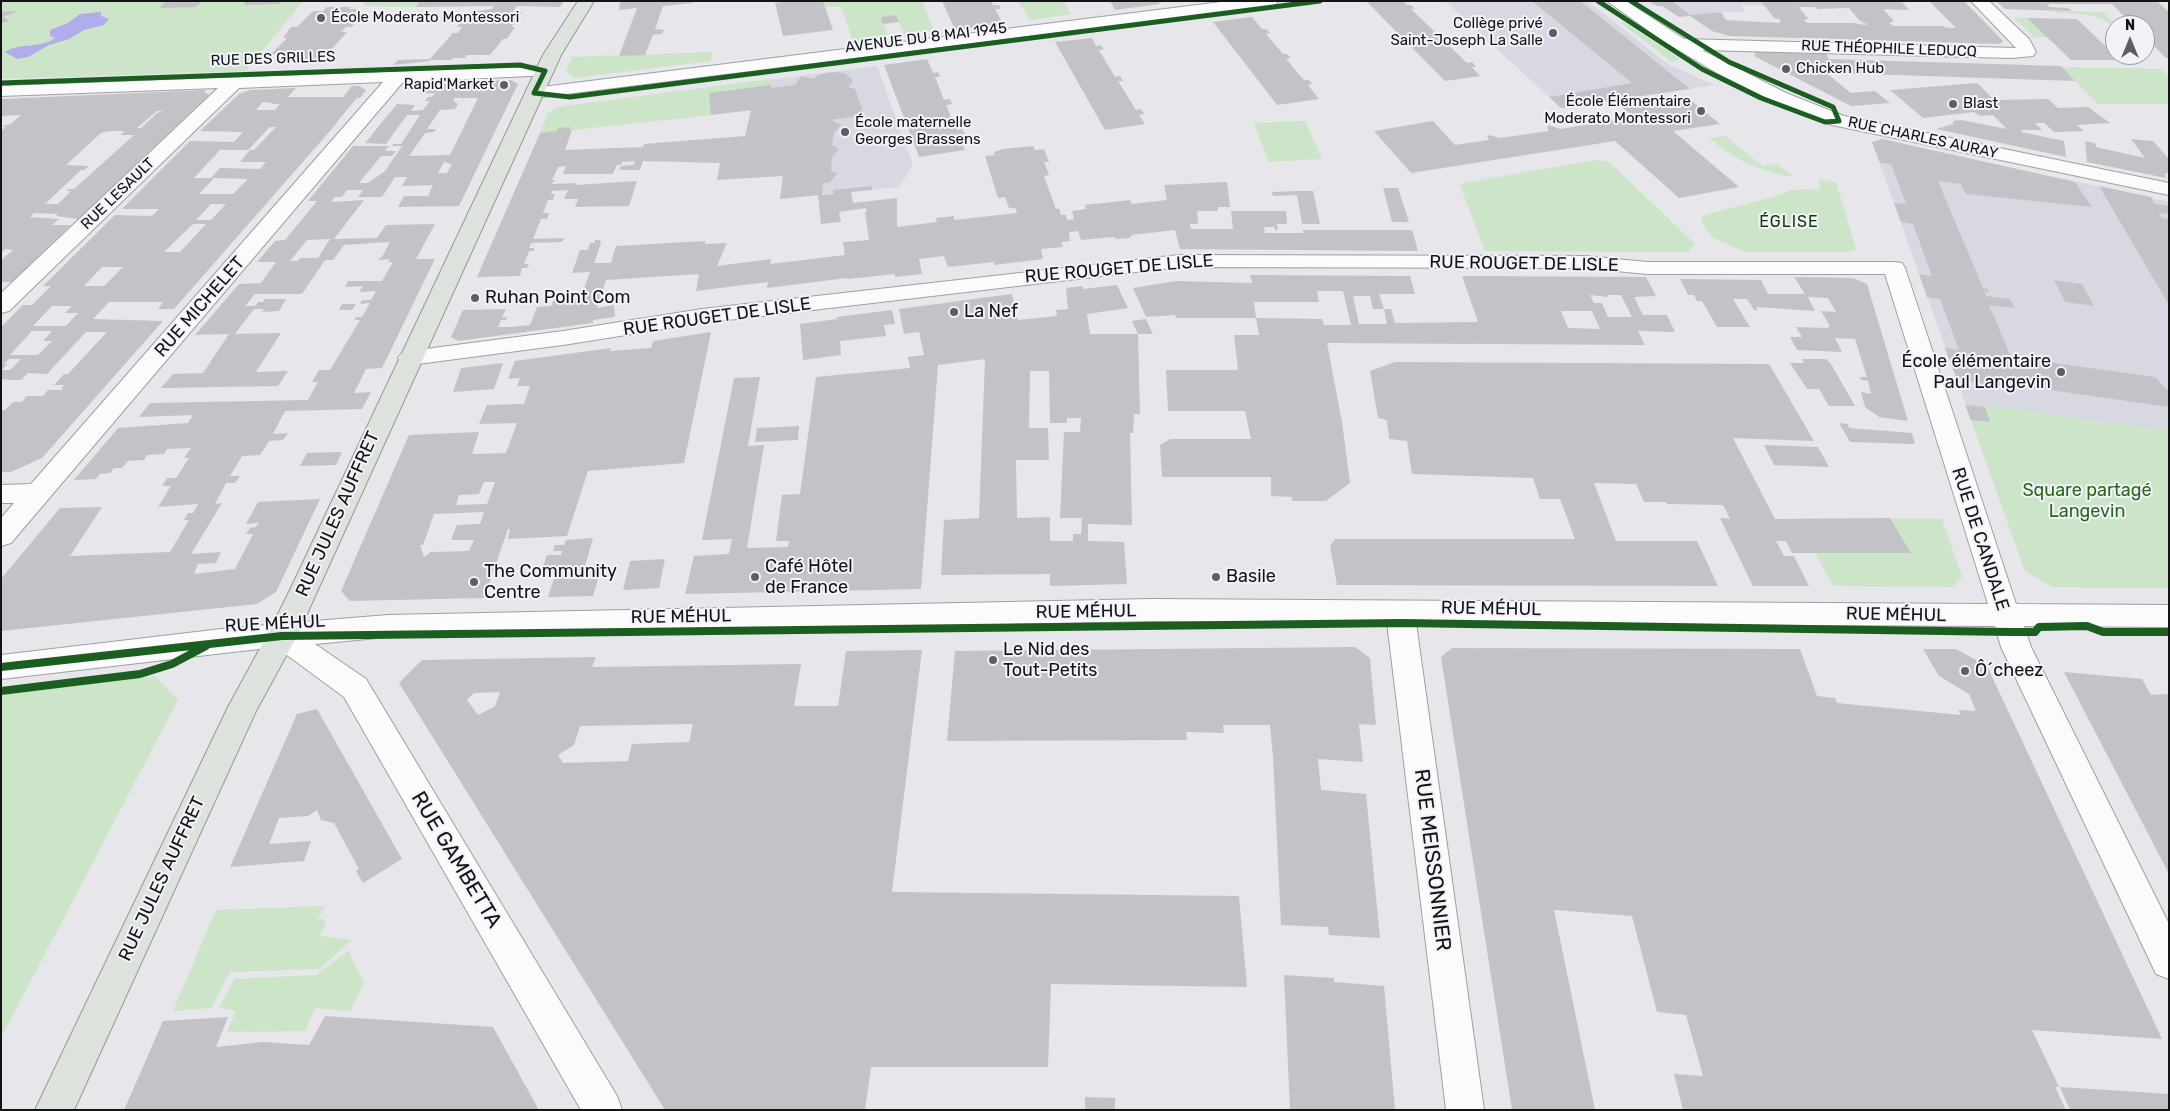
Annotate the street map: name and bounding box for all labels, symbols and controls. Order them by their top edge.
place label: École Moderato Montessori [331,9,519,27]
marker: École Moderato Montessori [315,12,327,24]
place label: Collège privé Saint-Joseph La Salle [1390,15,1543,50]
north arrow [2105,15,2155,65]
text: N [2125,17,2135,34]
street label: AVENUE DU 8 MAI 1945 [844,19,1008,57]
marker: Collège privé Saint-Joseph La Salle [1547,27,1559,39]
street label: RUE THÉOPHILE LEDUCQ [1801,37,1977,61]
street label: RUE DES GRILLES [210,48,336,70]
place label: Chicken Hub [1796,60,1884,78]
marker: Chicken Hub [1780,63,1792,75]
place label: Rapid'Market [404,76,494,94]
marker: Rapid'Market [498,79,510,91]
place label: École Élémentaire Moderato Montessori [1544,93,1691,128]
place label: Blast [1963,95,1998,113]
marker: Blast [1947,98,1959,110]
marker: École Élémentaire Moderato Montessori [1695,105,1707,117]
street label: RUE CHARLES AURAY [1846,113,2000,163]
place label: École maternelle Georges Brassens [855,114,981,149]
marker: École maternelle Georges Brassens [839,126,851,138]
street label: RUE LESAULT [77,154,159,234]
district label: ÉGLISE [1758,212,1820,232]
street label: RUE ROUGET DE LISLE [1024,250,1214,288]
street label: RUE MICHELET [150,252,250,362]
street label: RUE ROUGET DE LISLE [1429,252,1619,276]
place label: Ruhan Point Com [485,287,631,309]
marker: Ruhan Point Com [469,292,481,304]
street label: RUE ROUGET DE LISLE [622,293,812,341]
place label: La Nef [964,301,1018,323]
marker: La Nef [948,306,960,318]
place label: École élémentaire Paul Langevin [1902,351,2051,394]
marker: École élémentaire Paul Langevin [2055,366,2067,378]
street label: RUE JULES AUFFRET [292,428,384,600]
street label: RUE DE CANDALE [1947,465,2013,613]
park label: Square partagé Langevin [2022,480,2152,522]
place label: Café Hôtel de France [765,556,853,598]
place label: The Community Centre [484,561,617,604]
place label: Basile [1226,566,1276,588]
marker: Café Hôtel de France [749,571,761,583]
marker: Basile [1210,571,1222,583]
marker: The Community Centre [468,576,480,588]
street label: RUE MÉHUL [1441,597,1541,621]
street label: RUE MÉHUL [1036,600,1136,624]
street label: RUE MÉHUL [1846,603,1946,627]
street label: RUE MÉHUL [631,605,731,629]
street label: RUE MÉHUL [224,611,326,637]
place label: Le Nid des Tout-Petits [1003,639,1097,682]
marker: Le Nid des Tout-Petits [987,654,999,666]
place label: Ô´cheez [1975,660,2043,682]
marker: Ô´cheez [1959,665,1971,677]
street label: RUE MEISSONNIER [1408,768,1456,952]
street label: RUE GAMBETTA [405,787,507,933]
street label: RUE JULES AUFFRET [114,793,210,965]

